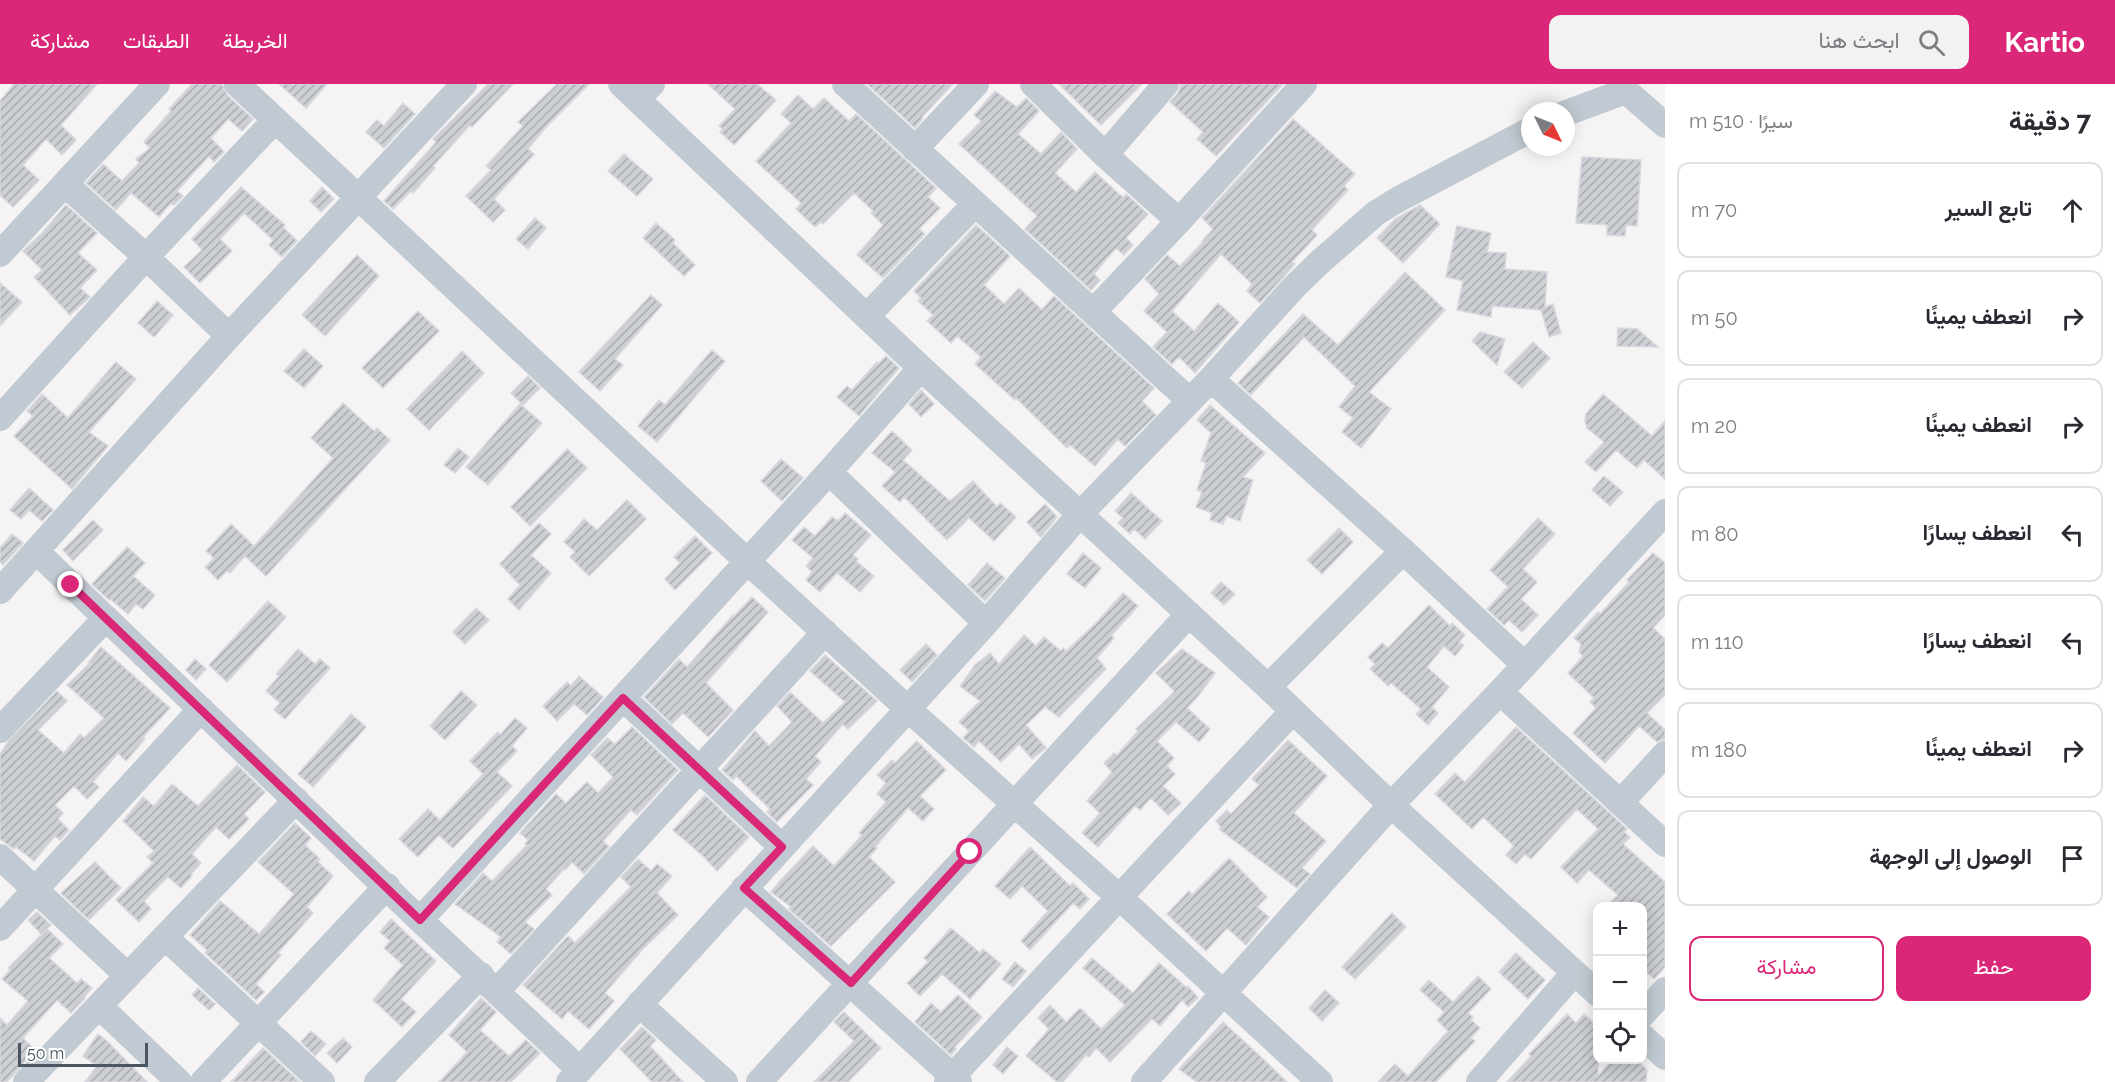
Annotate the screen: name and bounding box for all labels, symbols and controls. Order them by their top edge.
search box [1549,15,1969,69]
icon: search [1915,26,1948,59]
text: Kartio [2005,26,2085,59]
text: ابحث هنا [1818,27,1900,53]
text: مشاركة [30,28,90,53]
text: الطبقات [123,28,190,53]
text: الخريطة [223,28,288,53]
north arrow [1521,102,1575,156]
text: 7 دقيقة [2009,106,2091,136]
text: سيرًا · 510 m [1689,109,1793,133]
icon: ahead [2056,194,2089,227]
text: تابع السير [1945,195,2032,221]
text: 70 m [1691,198,1737,222]
icon: right [2056,302,2089,335]
text: انعطف يمينًا [1925,303,2032,329]
text: 50 m [1691,306,1738,330]
icon: right [2056,410,2089,443]
text: انعطف يمينًا [1925,411,2032,437]
text: 20 m [1691,414,1737,438]
icon: left [2056,518,2089,551]
text: انعطف يسارًا [1923,519,2032,545]
text: 80 m [1691,522,1739,546]
route end [57,571,83,597]
icon: left [2056,626,2089,659]
text: انعطف يسارًا [1923,627,2032,653]
text: 110 m [1691,630,1744,654]
icon: right [2056,734,2089,767]
text: انعطف يمينًا [1925,735,2032,761]
text: 180 m [1691,738,1747,762]
route start [956,838,982,864]
icon: arrive [2056,842,2089,875]
text: الوصول إلى الوجهة [1869,843,2032,869]
map controls [1593,902,1647,1064]
button: + [1593,902,1647,956]
button: مشاركة [1689,936,1884,1001]
button: حفظ [1896,936,2091,1001]
button: − [1593,956,1647,1010]
button: locate [1593,1010,1647,1064]
scale bar [18,1040,148,1068]
text: 50 m [27,1044,64,1063]

